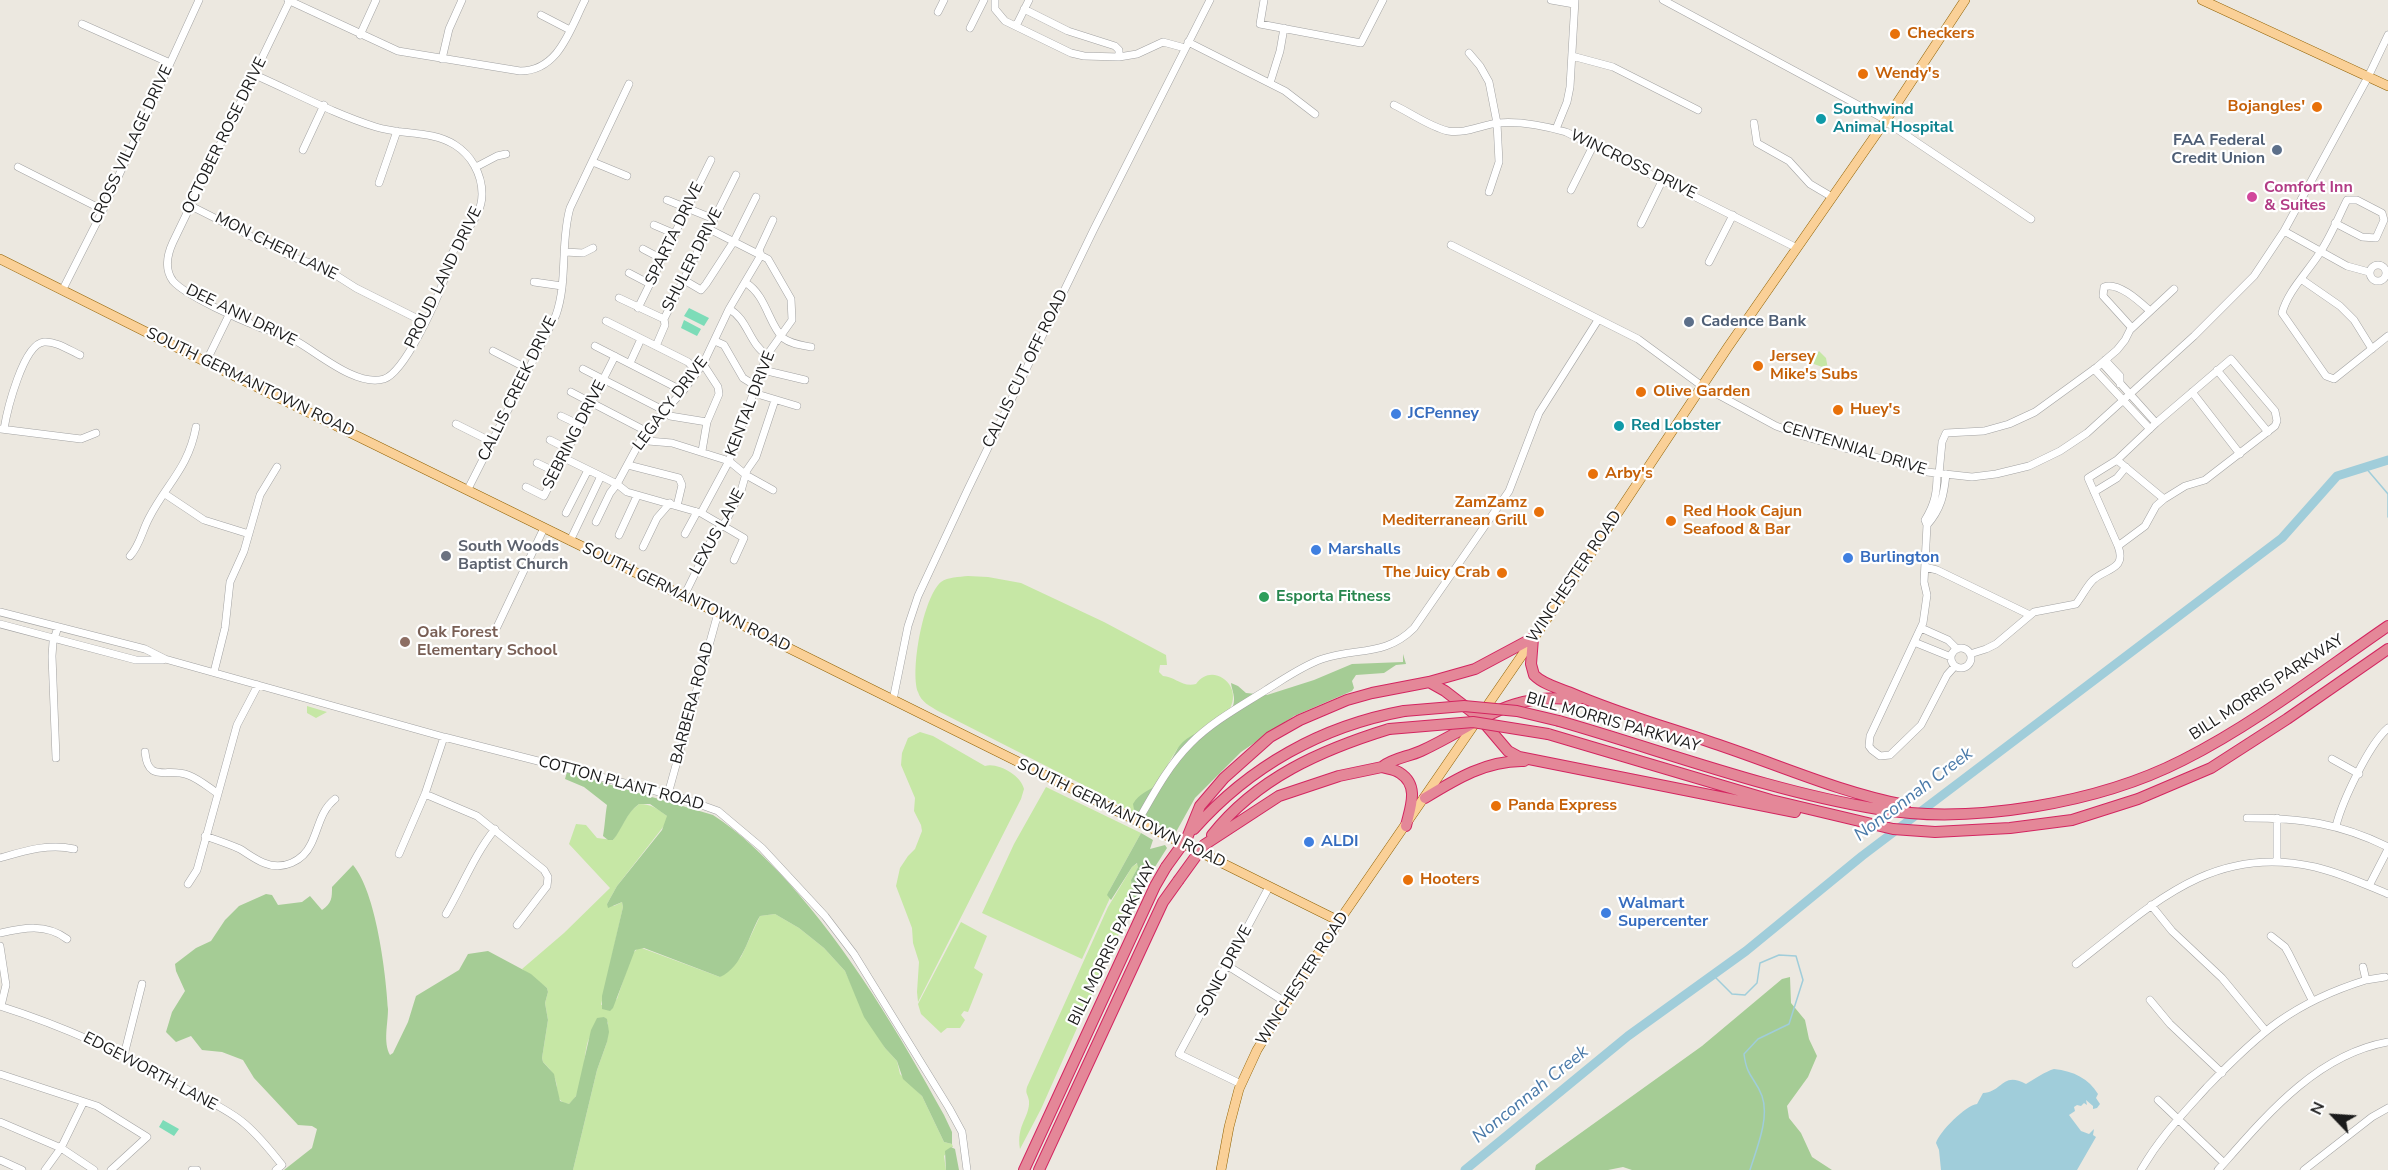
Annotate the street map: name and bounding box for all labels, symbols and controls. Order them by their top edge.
place label: Checkers [1907,24,1975,44]
marker: Checkers [1888,27,1902,41]
street label: OCTOBER ROSE DRIVE [179,54,271,218]
street label: CROSS VILLAGE DRIVE [87,62,177,228]
place label: Wendy's [1875,64,1940,84]
marker: Wendy's [1856,67,1870,81]
place label: Bojangles' [2227,97,2305,117]
place label: Southwind Animal Hospital [1833,100,1954,138]
marker: Bojangles' [2310,100,2324,114]
marker: Southwind Animal Hospital [1814,112,1828,126]
street label: WINCROSS DRIVE [1567,126,1699,204]
place label: FAA Federal Credit Union [2171,131,2265,169]
marker: FAA Federal Credit Union [2270,143,2284,157]
place label: Comfort Inn & Suites [2264,178,2353,216]
street label: SPARTA DRIVE [642,179,708,289]
marker: Comfort Inn & Suites [2245,190,2259,204]
street label: PROUD LAND DRIVE [401,204,487,352]
street label: SHULER DRIVE [659,205,727,315]
street label: MON CHERI LANE [211,209,341,285]
street label: DEE ANN DRIVE [182,281,300,351]
street label: CALLIS CUT OFF ROAD [979,287,1073,451]
place label: Cadence Bank [1701,312,1806,332]
street label: CALLIS CREEK DRIVE [475,313,561,465]
marker: Cadence Bank [1682,315,1696,329]
street label: SOUTH GERMANTOWN ROAD [143,324,357,442]
place label: Jersey Mike's Subs [1770,347,1858,385]
street label: KENTAL DRIVE [722,349,780,459]
street label: LEGACY DRIVE [630,353,712,455]
marker: Jersey Mike's Subs [1751,359,1765,373]
street label: SEBRING DRIVE [539,377,611,493]
place label: Olive Garden [1653,382,1750,402]
marker: Olive Garden [1634,385,1648,399]
place label: Huey's [1850,400,1900,420]
marker: Huey's [1831,403,1845,417]
place label: JCPenney [1408,404,1479,424]
marker: JCPenney [1389,407,1403,421]
place label: Red Lobster [1631,416,1721,436]
street label: CENTENNIAL DRIVE [1779,418,1929,480]
marker: Red Lobster [1612,419,1626,433]
place label: Arby's [1605,464,1653,484]
marker: Arby's [1586,467,1600,481]
street label: LEXUS LANE [687,486,749,578]
place label: ZamZamz Mediterranean Grill [1382,493,1527,531]
place label: Red Hook Cajun Seafood & Bar [1683,502,1802,540]
marker: ZamZamz Mediterranean Grill [1532,505,1546,519]
street label: WINCHESTER ROAD [1524,507,1626,647]
marker: Red Hook Cajun Seafood & Bar [1664,514,1678,528]
place label: South Woods Baptist Church [458,537,568,575]
street label: SOUTH GERMANTOWN ROAD [579,539,793,657]
place label: Marshalls [1328,540,1401,560]
marker: Marshalls [1309,543,1323,557]
place label: Burlington [1860,548,1939,568]
marker: South Woods Baptist Church [439,549,453,563]
marker: Burlington [1841,551,1855,565]
place label: The Juicy Crab [1383,563,1490,583]
marker: The Juicy Crab [1495,566,1509,580]
place label: Esporta Fitness [1276,587,1391,607]
marker: Esporta Fitness [1257,590,1271,604]
place label: Oak Forest Elementary School [417,623,557,661]
street label: BILL MORRIS PARKWAY [2186,631,2348,745]
marker: Oak Forest Elementary School [398,635,412,649]
street label: BARBERA ROAD [667,640,719,766]
street label: BILL MORRIS PARKWAY [1524,689,1702,757]
water label: Nonconnah Creek [1850,743,1978,847]
street label: COTTON PLANT ROAD [536,753,706,815]
street label: SOUTH GERMANTOWN ROAD [1014,755,1228,873]
place label: Panda Express [1508,796,1617,816]
marker: Panda Express [1489,799,1503,813]
place label: ALDI [1321,832,1359,852]
marker: ALDI [1302,835,1316,849]
street label: BILL MORRIS PARKWAY [1065,859,1161,1029]
place label: Hooters [1420,870,1479,890]
marker: Hooters [1401,873,1415,887]
place label: Walmart Supercenter [1618,894,1708,932]
marker: Walmart Supercenter [1599,906,1613,920]
street label: WINCHESTER ROAD [1253,909,1353,1049]
street label: SONIC DRIVE [1193,922,1257,1020]
street label: EDGEWORTH LANE [80,1029,220,1115]
water label: Nonconnah Creek [1469,1042,1593,1148]
north arrow [2304,1086,2364,1146]
text: N [2305,1098,2330,1118]

